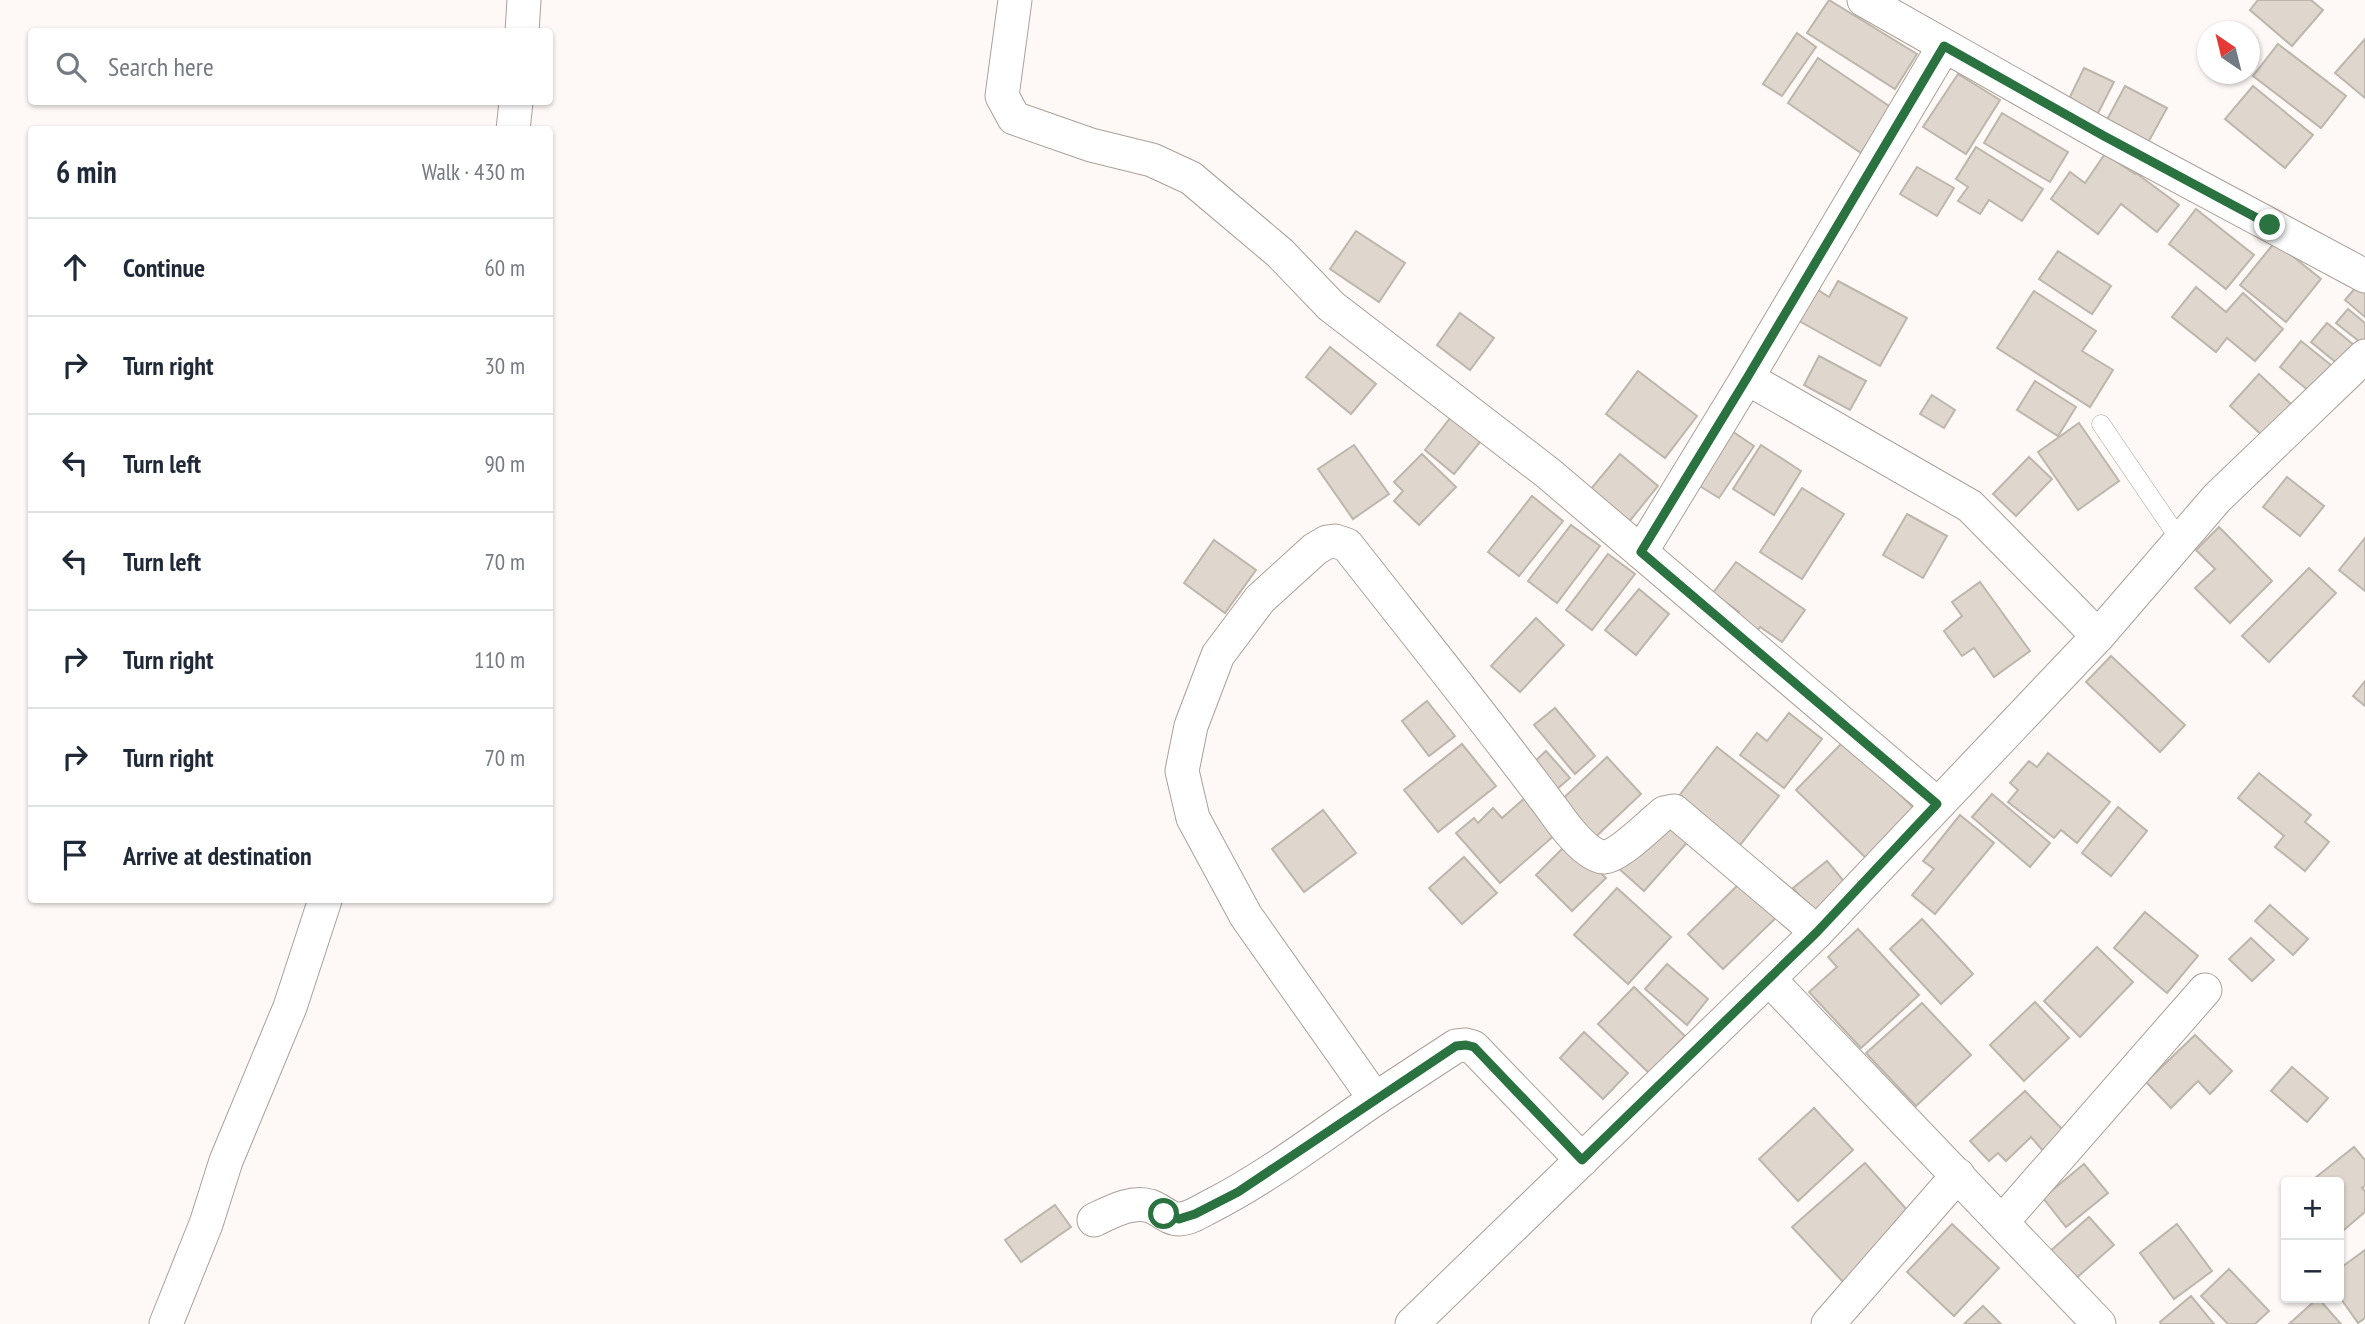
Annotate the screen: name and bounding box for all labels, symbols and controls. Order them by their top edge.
north arrow [2197,21,2260,84]
search box [28,28,553,105]
icon: search [52,48,90,86]
text: Search here [108,50,214,83]
text: 6 min [56,152,117,191]
text: Walk · 430 m [422,157,525,186]
route end [2254,209,2285,240]
icon: ahead [56,248,94,286]
text: Continue [123,251,205,284]
text: 60 m [484,253,525,282]
icon: right [56,346,94,384]
text: Turn right [123,349,214,382]
text: 30 m [484,351,525,380]
icon: left [56,444,94,482]
text: Turn left [123,447,201,480]
text: 90 m [484,449,525,478]
icon: left [56,542,94,580]
text: Turn left [123,545,201,578]
text: 70 m [484,547,525,576]
icon: right [56,640,94,678]
text: Turn right [123,643,214,676]
text: 110 m [474,645,525,674]
icon: right [56,738,94,776]
text: Turn right [123,741,214,774]
text: 70 m [484,743,525,772]
icon: arrive [56,836,94,874]
text: Arrive at destination [123,839,312,872]
map controls [2281,1177,2344,1303]
button: + [2281,1177,2344,1240]
route start [1148,1198,1179,1229]
button: − [2281,1240,2344,1303]

